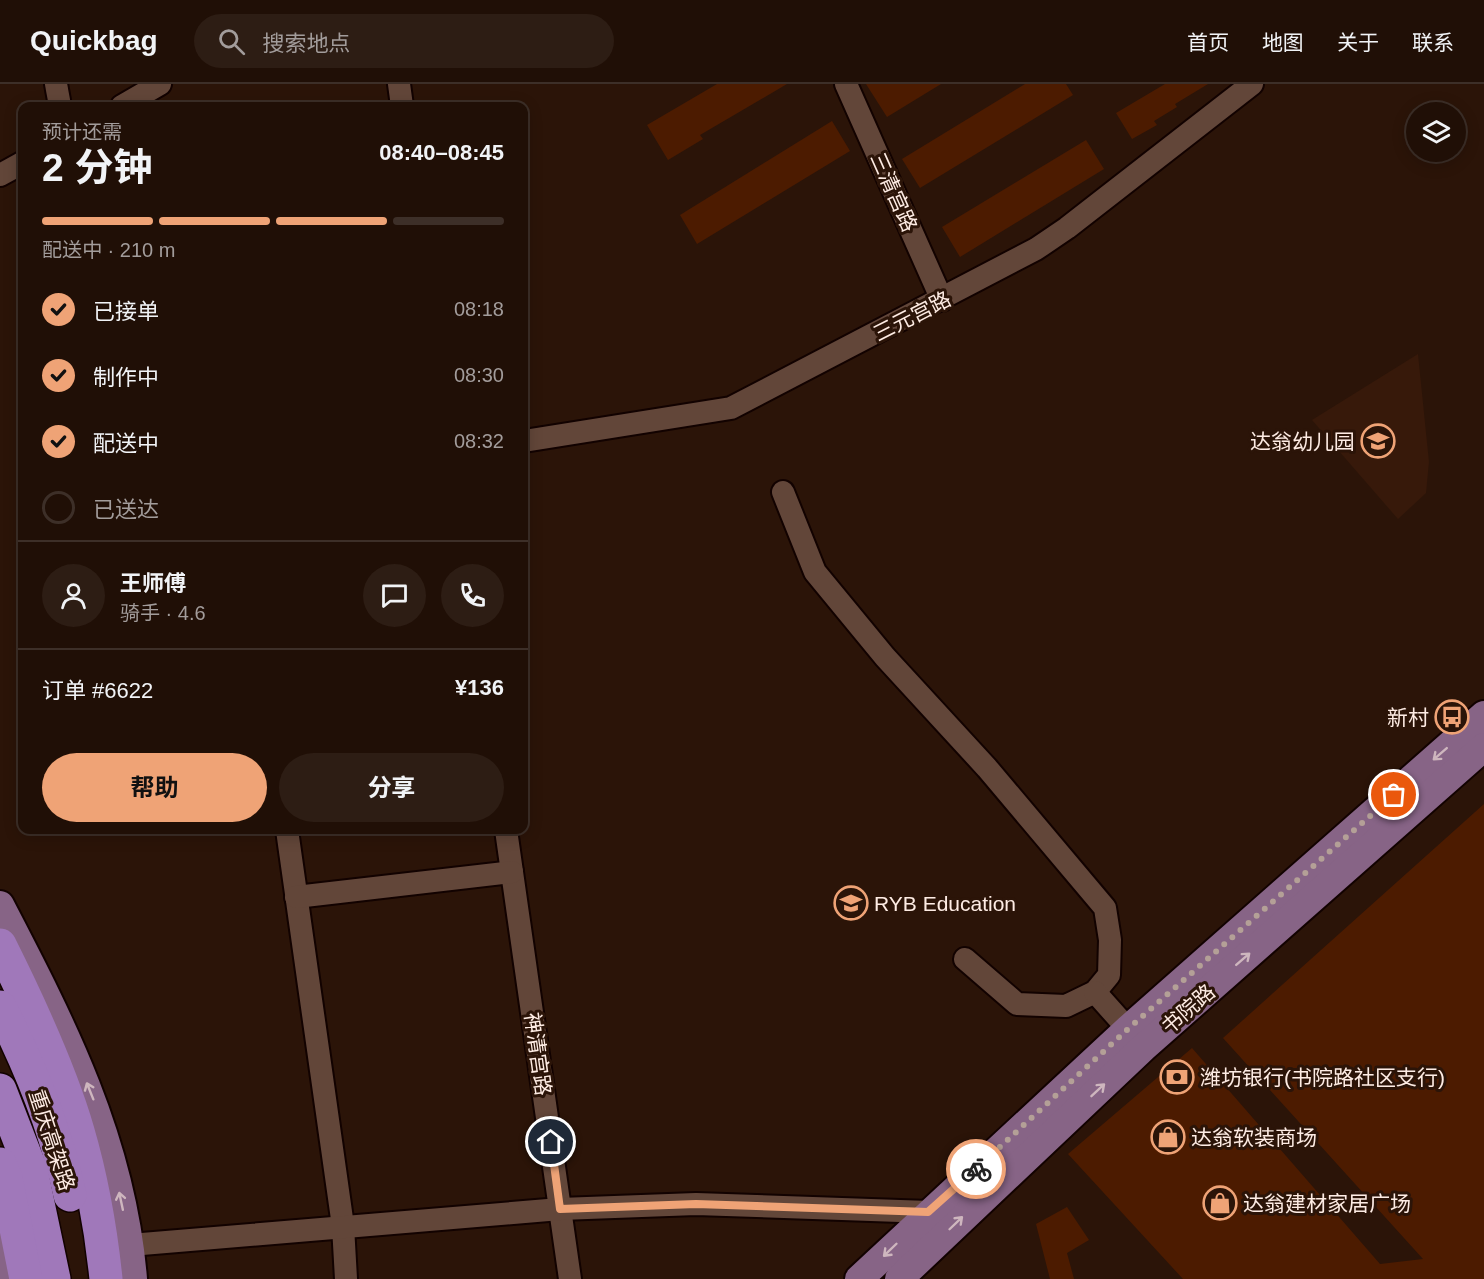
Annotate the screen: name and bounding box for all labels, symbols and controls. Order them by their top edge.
search box [194,14,614,68]
text: Quickbag [30,25,158,56]
icon: search [215,25,248,58]
text: 搜索地点 [263,31,351,56]
text: 首页 [1187,31,1229,54]
text: 地图 [1262,31,1304,54]
text: 关于 [1337,31,1379,54]
text: 联系 [1412,31,1454,54]
map controls [1406,102,1466,162]
button: layers [1406,102,1466,162]
text: 预计还需 [42,121,122,143]
text: 08:40–08:45 [379,140,504,165]
text: 2 分钟 [42,146,153,189]
street label: 三清宫路 [866,149,922,235]
text: 配送中 · 210 m [42,239,175,261]
street label: 三元宫路 [869,287,955,345]
icon: check [42,293,75,326]
text: 08:18 [454,298,504,320]
text: 已接单 [93,299,159,324]
icon: check [42,359,75,392]
text: 08:30 [454,364,504,386]
text: 制作中 [93,365,159,390]
school or university icon: 达翁幼儿园 [1360,423,1396,459]
icon: check [42,425,75,458]
text: 08:32 [454,430,504,452]
place label: 达翁幼儿园 [1250,430,1355,453]
text: 配送中 [93,431,159,456]
text: 已送达 [93,497,159,522]
button: person [42,564,105,627]
button: chat [363,564,426,627]
button: phone [441,564,504,627]
text: 王师傅 [120,571,186,596]
text: 骑手 · 4.6 [120,602,206,624]
text: ¥136 [455,675,504,700]
text: 订单 #6622 [42,678,153,703]
bus stop icon: 新村 [1434,699,1470,735]
place label: 新村 [1387,706,1429,729]
one-way arrow [1433,747,1448,761]
button: 帮助 [42,753,267,822]
button: 分享 [279,753,504,822]
pin [1368,769,1419,820]
icon: bag [1377,778,1410,811]
school or university icon: RYB Education [833,885,869,921]
place label: RYB Education [874,892,1016,915]
one-way arrow [1235,952,1250,966]
street label: 书院路 [1157,980,1219,1038]
street label: 神清宫路 [521,1011,555,1097]
bank icon: 潍坊银行(书院路社区支行) [1159,1059,1195,1095]
place label: 潍坊银行(书院路社区支行) [1200,1066,1445,1089]
one-way arrow [84,1082,95,1101]
one-way arrow [1091,1083,1106,1097]
street label: 重庆高架路 [25,1087,79,1193]
pin [525,1116,576,1167]
shop icon: 达翁软装商场 [1150,1119,1186,1155]
icon: home [534,1125,567,1158]
place label: 达翁软装商场 [1191,1126,1317,1149]
courier [946,1139,1006,1199]
icon: bike [960,1153,993,1186]
shop icon: 达翁建材家居广场 [1202,1185,1238,1221]
one-way arrow [115,1191,126,1211]
place label: 达翁建材家居广场 [1243,1192,1411,1215]
one-way arrow [949,1216,964,1231]
one-way arrow [882,1242,897,1257]

